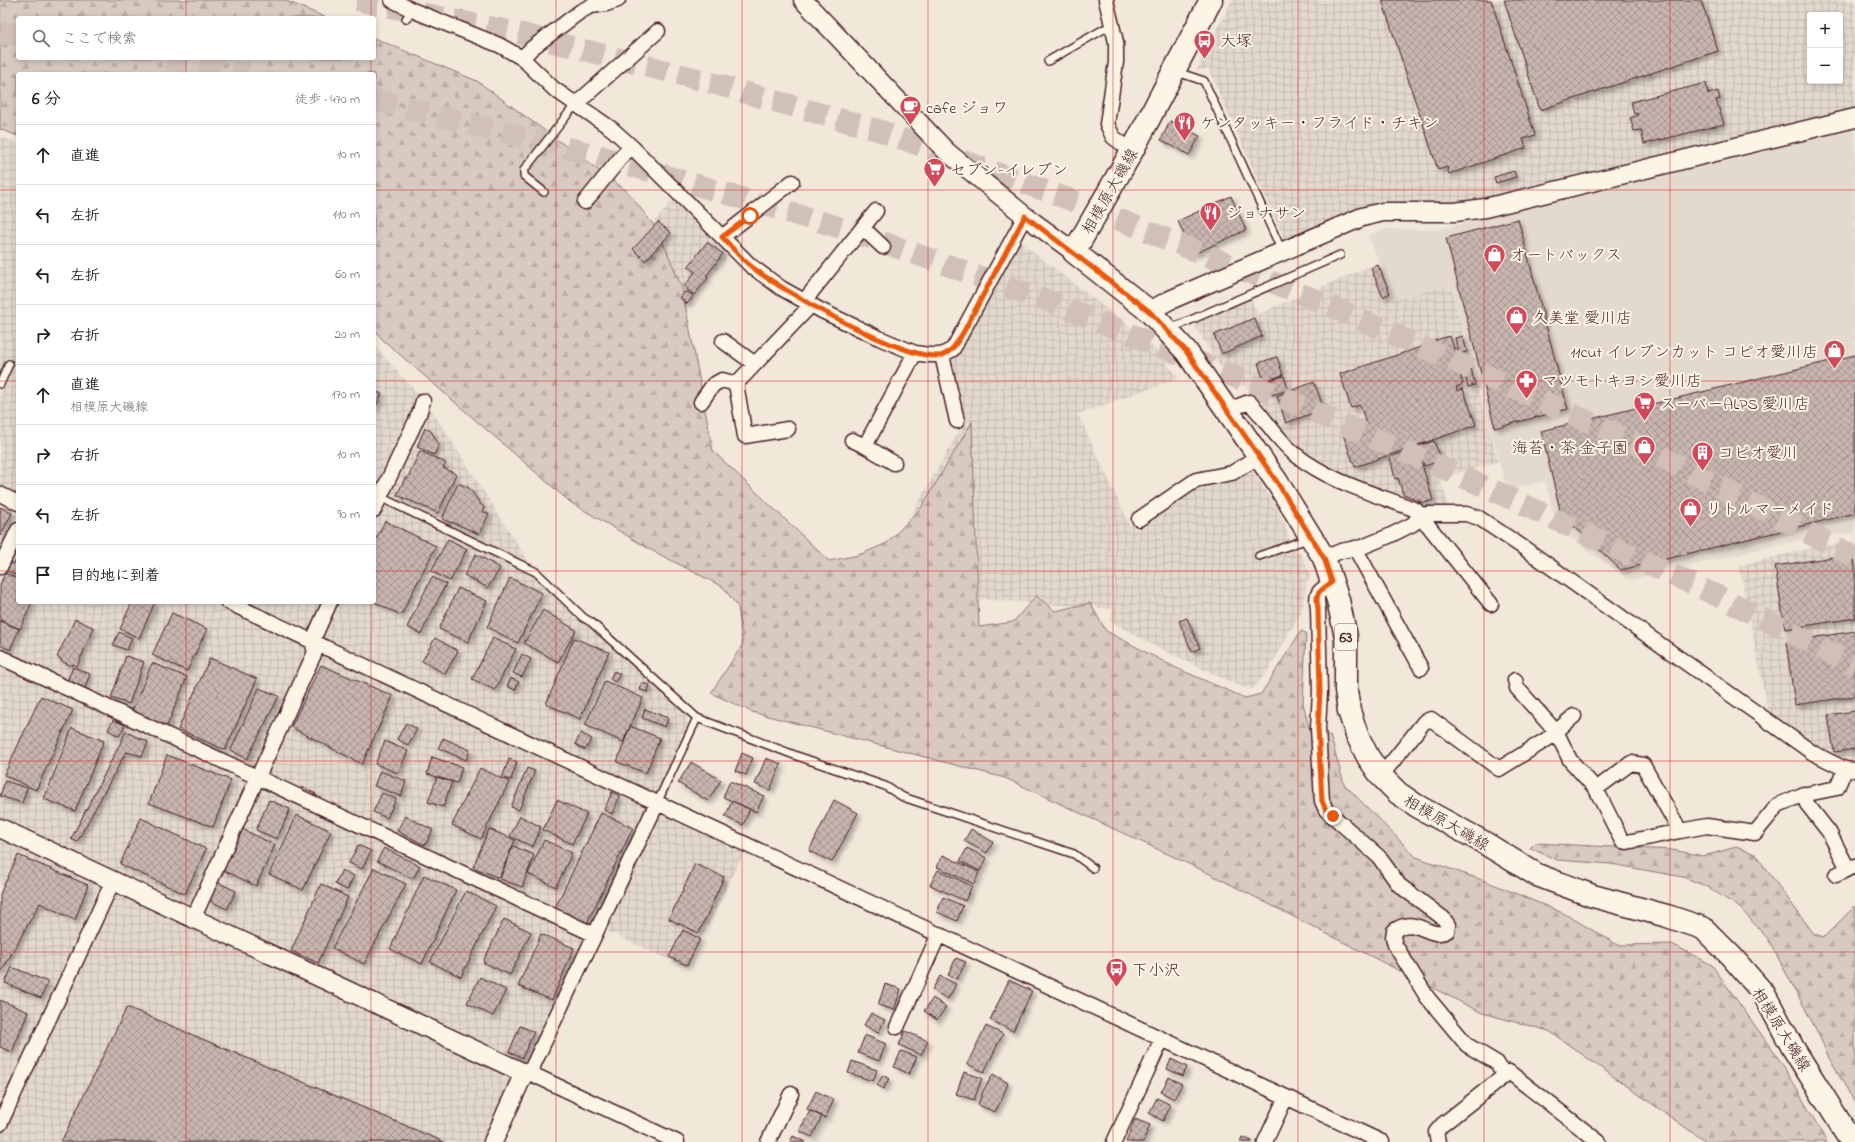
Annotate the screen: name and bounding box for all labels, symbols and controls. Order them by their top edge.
map controls [1807,12,1843,84]
button: + [1807,12,1843,48]
search box [16,16,376,60]
icon: search [30,27,52,49]
bus stop icon: 大塚 [1192,27,1218,60]
text: ここで検索 [62,28,137,50]
place label: 大塚 [1220,30,1252,54]
button: − [1807,48,1843,84]
text: 6 分 [32,87,61,112]
text: 徒歩 · 470 m [295,90,360,109]
cafe icon: cafe ジョワ [897,94,923,127]
place label: cafe ジョワ [926,97,1008,121]
restaurant icon: ケンタッキー・フライド・チキン [1172,109,1198,142]
place label: ケンタッキー・フライド・チキン [1200,112,1439,136]
icon: ahead [32,144,54,166]
street label: 相模原大磯線 [1076,144,1145,240]
text: 直進 [70,145,100,167]
text: 10 m [337,145,360,164]
supermarket icon: セブン-イレブン [921,156,947,189]
place label: セブン-イレブン [950,159,1068,183]
restaurant icon: ジョナサン [1197,199,1223,232]
place label: ジョナサン [1226,202,1306,226]
icon: left [32,204,54,226]
text: 左折 [70,205,100,227]
text: 110 m [333,205,360,224]
route start [741,207,759,225]
shop icon: オートバックス [1482,241,1508,274]
place label: オートバックス [1510,244,1622,268]
icon: left [32,264,54,286]
text: 左折 [70,265,100,287]
text: 60 m [335,265,360,284]
shop icon: 久美堂 愛川店 [1504,304,1530,337]
place label: 久美堂 愛川店 [1532,307,1632,331]
icon: right [32,324,54,346]
text: 右折 [70,325,100,347]
text: 20 m [335,325,360,344]
shop icon: 11cut イレブンカット コピオ愛川店 [1821,338,1847,371]
place label: 11cut イレブンカット コピオ愛川店 [1570,341,1818,365]
pharmacy icon: マツモトキヨシ愛川店 [1513,367,1539,400]
place label: マツモトキヨシ愛川店 [1542,370,1702,394]
text: 直進 [70,374,100,396]
icon: ahead [32,384,54,406]
text: 170 m [332,385,360,404]
supermarket icon: スーパーALPS 愛川店 [1631,390,1657,423]
place label: スーパーALPS 愛川店 [1660,393,1810,417]
text: 相模原大磯線 [70,398,148,417]
shop icon: 海苔・茶 金子園 [1631,434,1657,467]
place label: 海苔・茶 金子園 [1512,437,1628,461]
building icon: コピオ愛川 [1690,439,1716,472]
place label: コピオ愛川 [1718,442,1798,466]
icon: right [32,444,54,466]
text: 右折 [70,445,100,467]
text: 10 m [337,445,360,464]
shop icon: リトルマーメイド [1678,495,1704,528]
place label: リトルマーメイド [1706,498,1834,522]
icon: left [32,504,54,526]
text: 左折 [70,505,100,527]
text: 90 m [337,505,360,524]
icon: arrive [32,564,54,586]
text: 目的地に到着 [70,565,160,587]
road number: 63 [1335,624,1357,650]
street label: 相模原大磯線 [1398,789,1494,858]
route end [1324,807,1342,825]
bus stop icon: 下小沢 [1103,956,1129,989]
place label: 下小沢 [1132,959,1180,983]
street label: 相模原大磯線 [1745,983,1816,1077]

